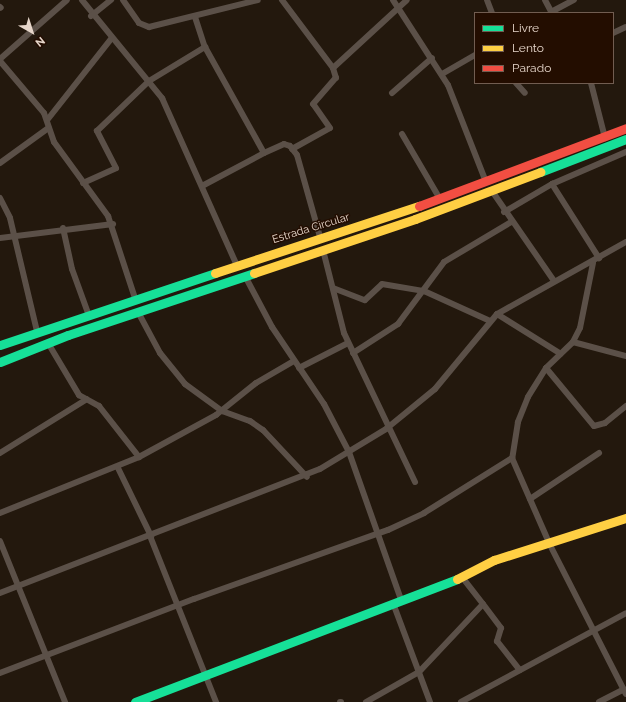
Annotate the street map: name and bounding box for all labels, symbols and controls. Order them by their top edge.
north arrow [12,12,52,52]
legend [474,12,614,84]
text: Livre [512,21,539,35]
text: N [33,34,47,49]
text: Lento [512,41,544,55]
text: Parado [512,61,551,75]
street label: Estrada Circular [271,211,351,247]

